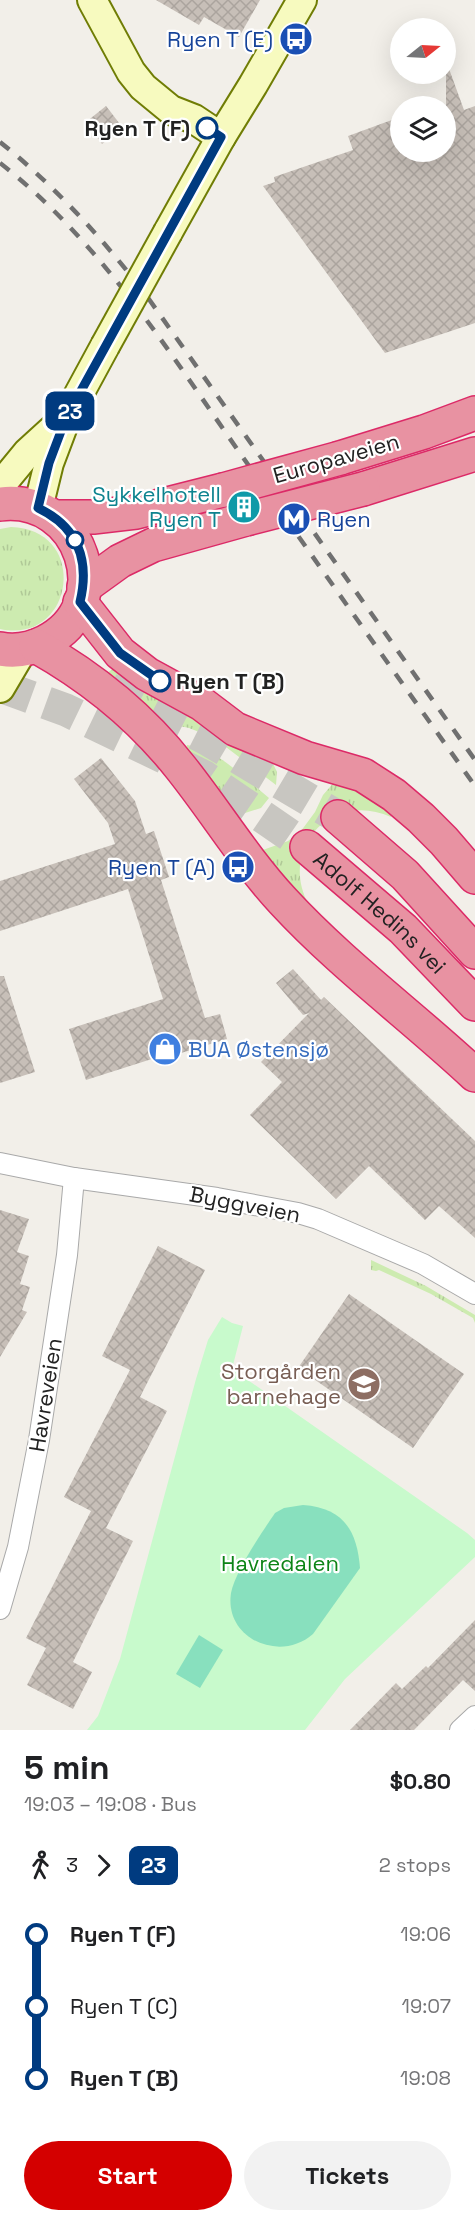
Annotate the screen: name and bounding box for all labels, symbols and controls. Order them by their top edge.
north arrow [390,18,456,84]
map controls [390,18,456,162]
bus stop icon: Ryen T (E) [278,21,314,57]
place label: Ryen T (E) [167,25,273,53]
button: layers [390,96,456,162]
place label: Ryen T (F) [84,114,190,142]
marker: Ryen T (F) [196,117,218,139]
line badge: 23 [43,392,97,430]
text: 23 [57,398,83,425]
street label: Europaveien [270,427,402,489]
place label: Sykkelhotell Ryen T [92,480,221,533]
building icon: Sykkelhotell Ryen T [226,489,262,525]
metro station icon: Ryen [276,501,312,537]
place label: Ryen [317,505,371,533]
unlabelled marker [66,531,84,549]
place label: Ryen T (B) [176,667,284,695]
marker: Ryen T (B) [149,670,171,692]
street label: Adolf Hedins vei [308,845,452,980]
bus stop icon: Ryen T (A) [220,849,256,885]
place label: Ryen T (A) [108,853,215,881]
shop icon: BUA Østensjø [147,1031,183,1067]
place label: BUA Østensjø [188,1035,329,1063]
street label: Byggveien [187,1180,303,1228]
street label: Havreveien [22,1336,68,1454]
place label: Storgården barnehage [221,1357,341,1410]
school or university icon: Storgården barnehage [346,1366,382,1402]
park label: Havredalen [221,1549,339,1577]
text: 5 min [24,1747,109,1789]
text: $0.80 [390,1767,451,1795]
text: 19:03 – 19:08 · Bus [24,1791,197,1817]
icon: walk [24,1849,57,1882]
icon: forward [87,1849,120,1882]
text: 3 [66,1852,78,1878]
text: 23 [141,1852,166,1879]
text: 2 stops [379,1852,451,1878]
text: Ryen T (F) [70,1920,176,1948]
text: 19:06 [400,1921,451,1947]
text: Ryen T (C) [70,1992,178,2020]
text: 19:07 [402,1993,451,2019]
text: Ryen T (B) [70,2064,178,2092]
text: 19:08 [400,2065,451,2091]
button: Start [24,2141,232,2210]
button: Tickets [244,2141,451,2210]

